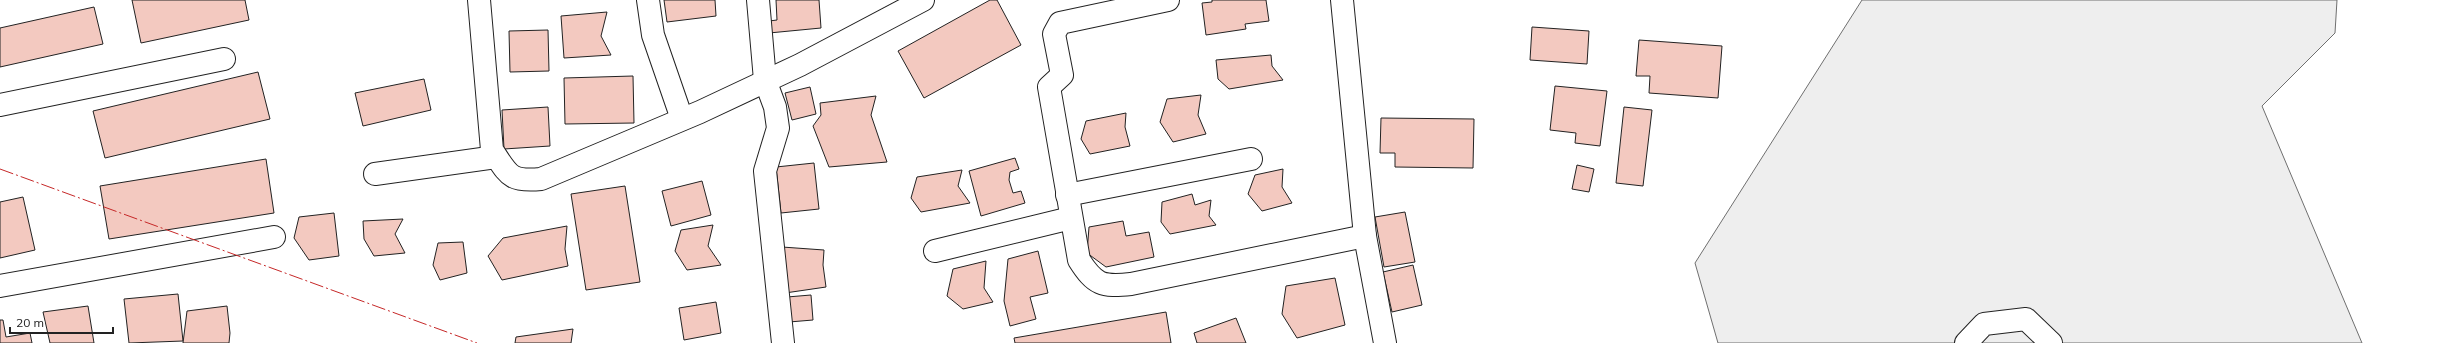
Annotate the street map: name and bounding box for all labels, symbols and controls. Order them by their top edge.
scale bar [10,309,113,335]
text: 20 m [16,315,44,330]

